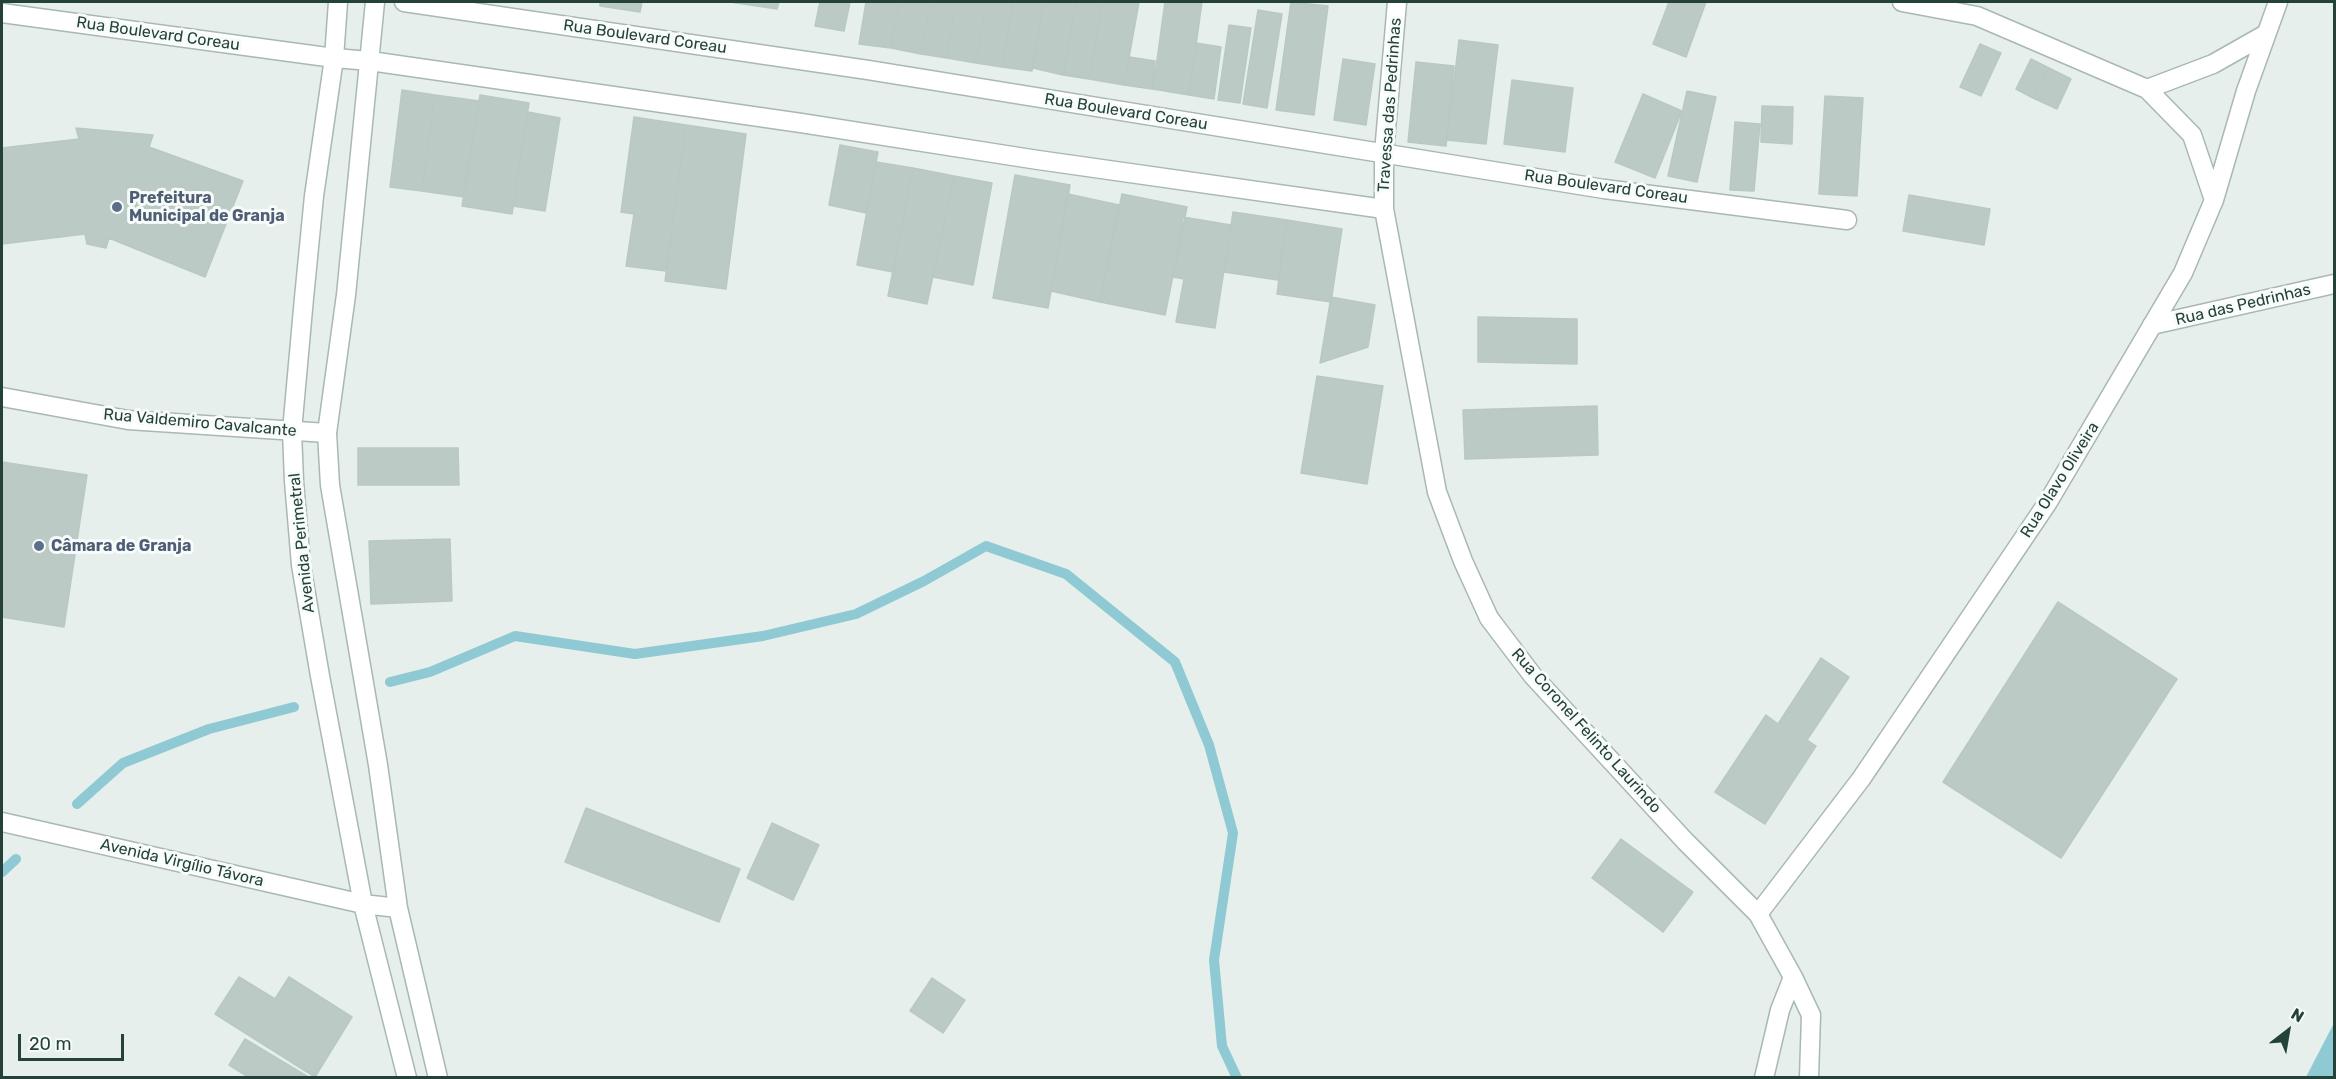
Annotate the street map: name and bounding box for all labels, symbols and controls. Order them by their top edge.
street label: Rua Boulevard Coreau [75,13,241,55]
street label: Rua Boulevard Coreau [562,16,728,58]
street label: Travessa das Pedrinhas [1374,17,1406,193]
street label: Rua Boulevard Coreau [1043,90,1209,134]
street label: Rua Boulevard Coreau [1523,166,1689,208]
place label: Prefeitura Municipal de Granja [129,188,285,226]
marker: Prefeitura Municipal de Granja [110,200,124,214]
street label: Rua das Pedrinhas [2173,280,2313,330]
street label: Rua Valdemiro Cavalcante [103,405,297,441]
street label: Rua Olavo Oliveira [2017,419,2103,541]
street label: Avenida Perimetral [285,472,319,614]
place label: Câmara de Granja [51,536,191,556]
marker: Câmara de Granja [32,539,46,553]
street label: Rua Coronel Felinto Laurindo [1507,645,1665,817]
street label: Avenida Virgílio Távora [98,835,266,891]
north arrow [2258,1001,2318,1061]
text: N [2288,1004,2307,1026]
scale bar [21,1022,128,1060]
text: 20 m [29,1033,71,1055]

